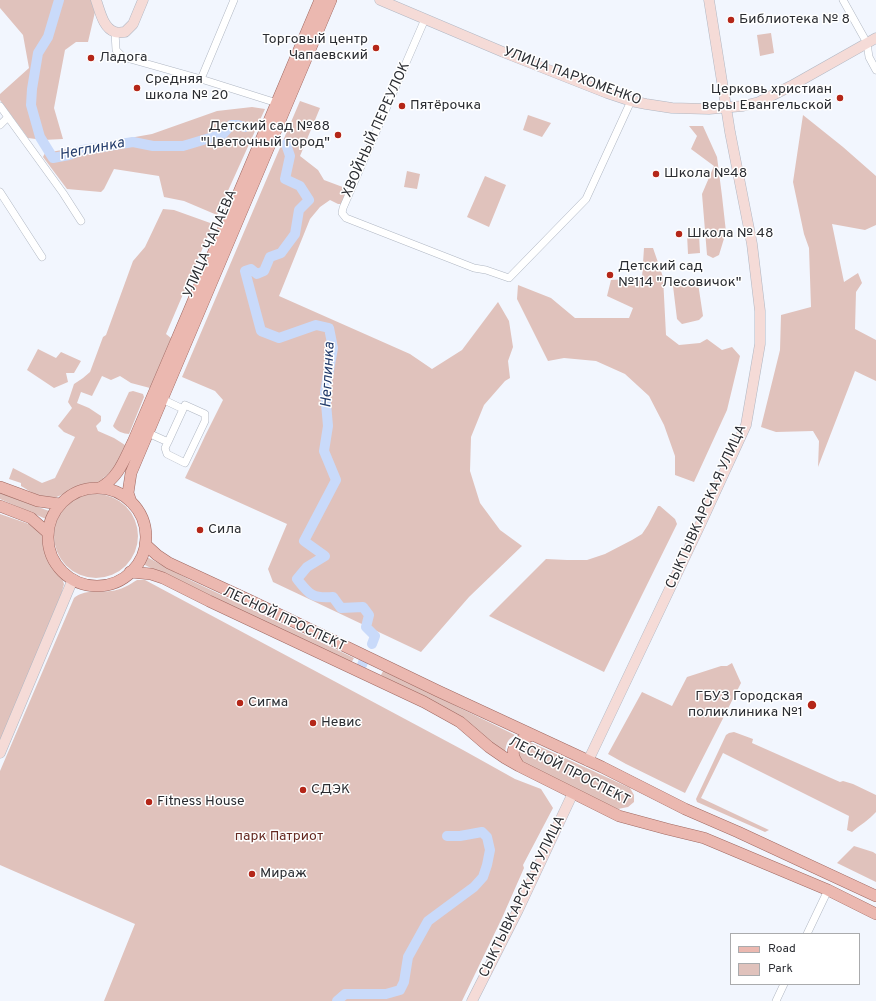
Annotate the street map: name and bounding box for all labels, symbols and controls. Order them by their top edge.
place label: Библиотека № 8 [739,12,850,28]
marker: Библиотека № 8 [726,15,736,25]
place label: Торговый центр Чапаевский [262,32,368,64]
marker: Торговый центр Чапаевский [371,43,381,53]
street label: УЛИЦА ПАРХОМЕНКО [501,44,643,110]
place label: Ладога [99,50,147,66]
marker: Ладога [86,53,96,63]
street label: ХВОЙНЫЙ ПЕРЕУЛОК [340,60,414,200]
place label: Средняя школа № 20 [145,72,229,104]
place label: Церковь христиан веры Евангельской [702,82,832,114]
marker: Средняя школа № 20 [132,83,142,93]
marker: Церковь христиан веры Евангельской [835,93,845,103]
place label: Пятёрочка [410,98,481,114]
marker: Пятёрочка [397,101,407,111]
place label: Детский сад №88 "Цветочный город" [201,119,330,152]
marker: Детский сад №88 "Цветочный город" [333,130,343,140]
water label: Неглинка [58,135,126,165]
place label: Школа №48 [664,166,747,182]
marker: Школа №48 [651,169,661,179]
street label: УЛИЦА ЧАПАЕВА [181,187,241,301]
place label: Школа № 48 [687,226,774,242]
marker: Школа № 48 [674,229,684,239]
place label: Детский сад №114 "Лесовичок" [618,259,741,292]
marker: Детский сад №114 "Лесовичок" [605,270,615,280]
water label: Неглинка [318,342,340,408]
street label: СЫКТЫВКАРСКАЯ УЛИЦА [663,422,751,592]
place label: Сила [208,522,241,538]
marker: Сила [195,525,205,535]
street label: ЛЕСНОЙ ПРОСПЕКТ [220,584,348,656]
place label: ГБУЗ Городская поликлиника №1 [688,689,803,722]
place label: Сигма [248,695,288,711]
marker: Сигма [235,698,245,708]
marker: ГБУЗ Городская поликлиника №1 [806,699,818,711]
place label: Невис [321,715,362,731]
marker: Невис [308,718,318,728]
street label: ЛЕСНОЙ ПРОСПЕКТ [506,734,632,810]
place label: СДЭК [311,782,350,798]
marker: СДЭК [298,785,308,795]
place label: Fitness House [157,794,245,810]
marker: Fitness House [144,797,154,807]
street label: СЫКТЫВКАРСКАЯ УЛИЦА [476,813,570,981]
park label: парк Патриот [235,829,323,845]
place label: Мираж [260,866,307,882]
marker: Мираж [247,869,257,879]
legend [730,933,860,985]
text: Road [768,941,796,957]
text: Park [768,961,793,977]

